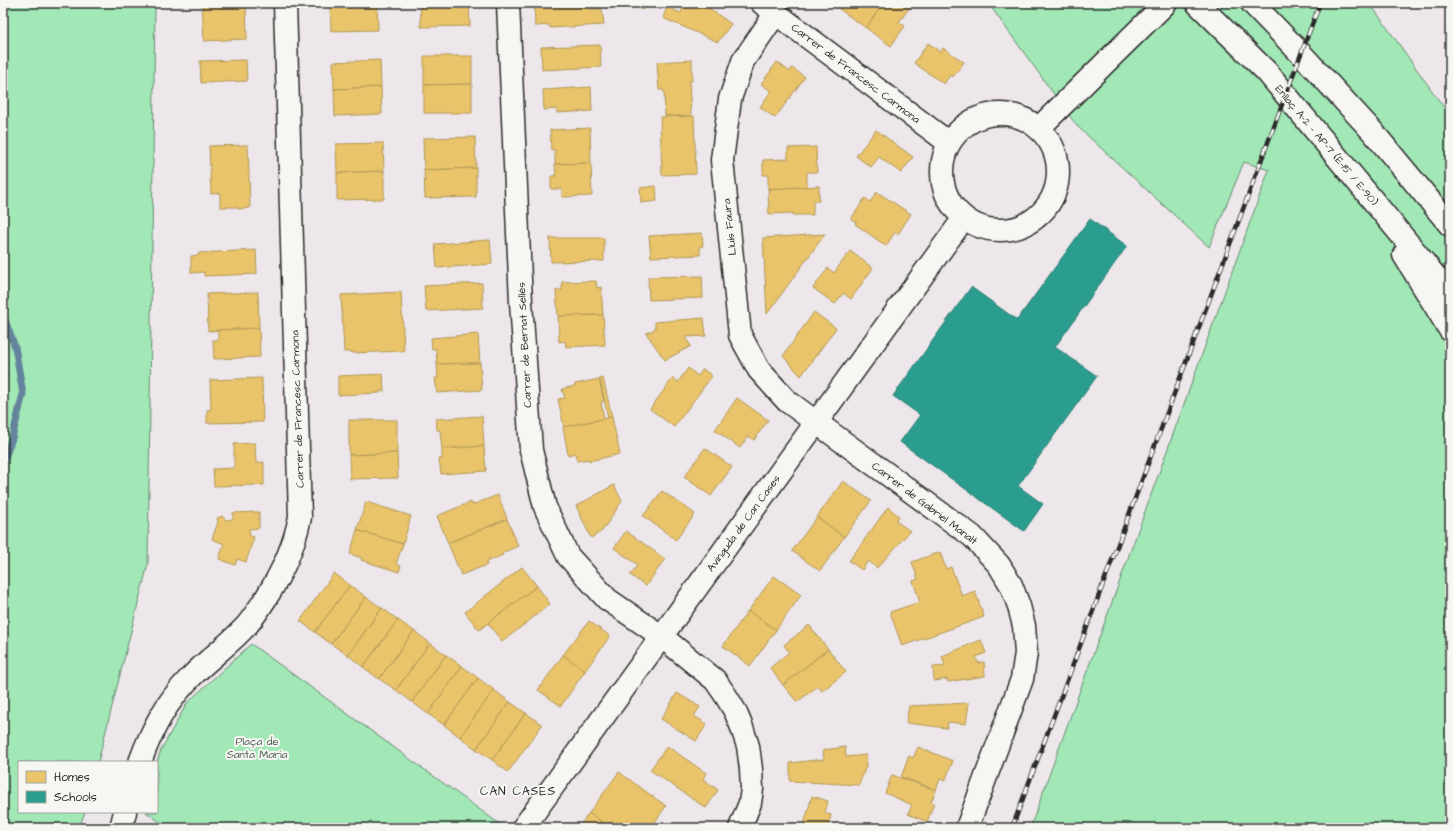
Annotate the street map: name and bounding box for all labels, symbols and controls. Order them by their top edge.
street label: Carrer de Francesc Carmona [788,20,924,127]
street label: Enllaç A-2 - AP-7 (E-15 / E-90) [1272,82,1382,209]
street label: Lluís Faura [719,197,740,256]
street label: Carrer de Bernat Sellés [514,281,535,408]
street label: Carrer de Francesc Carmona [287,329,308,488]
street label: Carrer de Gabriel Manalt [869,459,981,549]
street label: Avinguda de Can Cases [703,471,785,575]
park label: Plaça de Santa Maria [227,734,288,762]
legend [18,761,158,813]
text: Homes [54,769,90,786]
district label: CAN CASES [480,783,556,800]
text: Schools [54,789,97,806]

